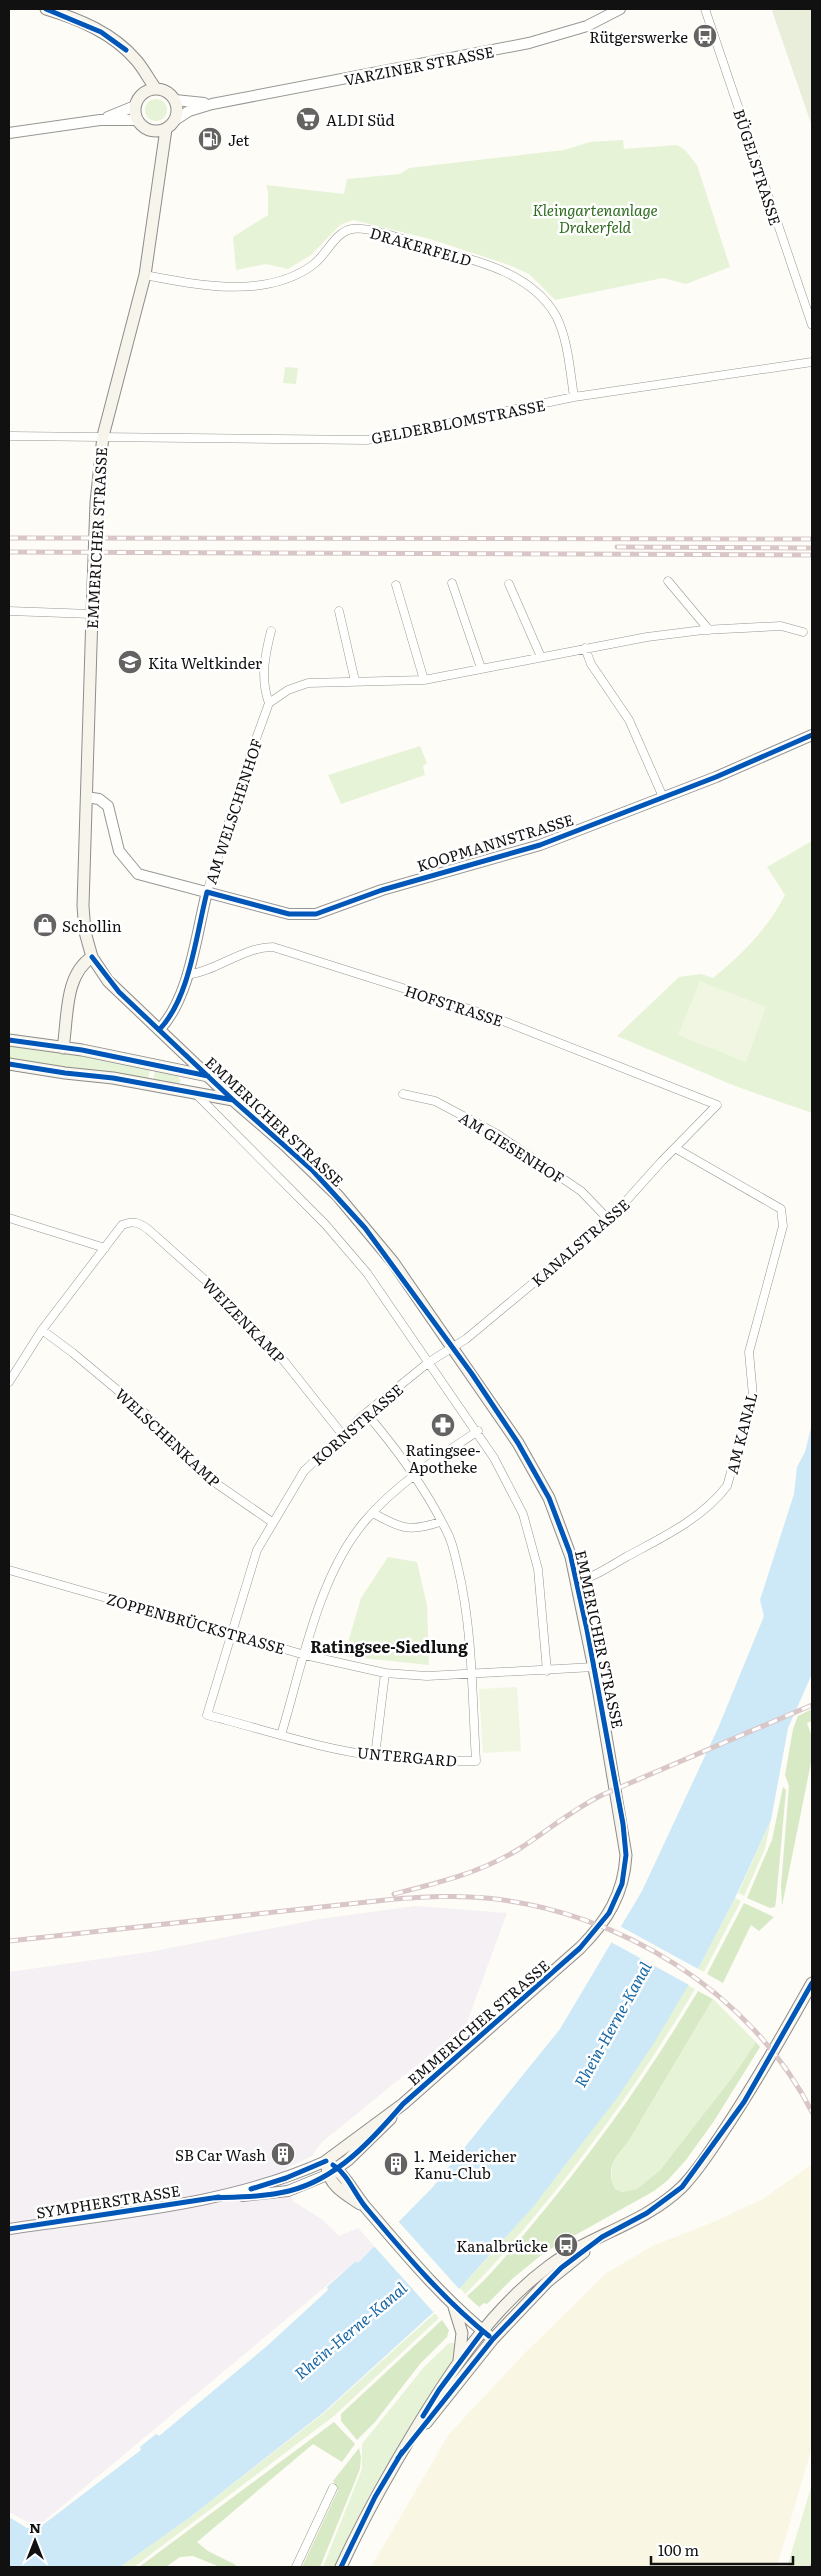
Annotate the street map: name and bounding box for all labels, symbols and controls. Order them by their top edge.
bus stop icon: Rütgerswerke [692,23,718,49]
place label: Rütgerswerke [589,25,688,48]
street label: VARZINER STRASSE [342,39,496,91]
supermarket icon: ALDI Süd [295,106,321,132]
street label: BÜGELSTRASSE [728,106,788,228]
place label: ALDI Süd [326,108,395,131]
fuel station icon: Jet [197,126,223,152]
place label: Jet [228,128,249,151]
park label: Kleingartenanlage Drakerfeld [532,198,658,238]
street label: DRAKERFELD [367,220,475,272]
street label: GELDERBLOMSTRASSE [369,393,547,449]
street label: EMMERICHER STRASSE [80,447,112,629]
school or university icon: Kita Weltkinder [117,649,143,675]
place label: Kita Weltkinder [148,651,262,674]
street label: AM WELSCHENHOF [199,735,267,887]
street label: KOOPMANNSTRASSE [414,807,576,877]
shop icon: Schollin [32,912,58,938]
place label: Schollin [62,914,122,937]
street label: HOFSTRASSE [402,978,506,1032]
street label: EMMERICHER STRASSE [201,1051,349,1191]
street label: AM GIESENHOF [455,1105,569,1189]
street label: KANALSTRASSE [526,1193,634,1291]
street label: WEIZENKAMP [197,1272,291,1368]
street label: KORNSTRASSE [306,1378,408,1470]
street label: WELSCHENKAMP [110,1382,226,1492]
street label: AM KANAL [720,1390,762,1476]
pharmacy icon: Ratingsee- Apotheke [430,1412,456,1438]
place label: Ratingsee- Apotheke [405,1438,481,1478]
street label: EMMERICHER STRASSE [570,1548,630,1730]
street label: ZOPPENBRÜCKSTRASSE [104,1587,288,1659]
district label: Ratingsee-Siedlung [310,1634,468,1658]
street label: UNTERGARD [356,1740,458,1772]
street label: EMMERICHER STRASSE [402,1954,554,2090]
water label: Rhein-Herne-Kanal [567,1956,657,2091]
building icon: SB Car Wash [270,2141,296,2167]
place label: SB Car Wash [175,2143,266,2166]
place label: 1. Meidericher Kanu-Club [414,2144,516,2184]
building icon: 1. Meidericher Kanu-Club [383,2151,409,2177]
street label: SYMPHERSTRASSE [34,2178,182,2224]
bus stop icon: Kanalbrücke [553,2232,579,2258]
place label: Kanalbrücke [456,2234,548,2257]
water label: Rhein-Herne-Kanal [288,2275,412,2384]
north arrow [10,2516,60,2566]
text: N [29,2517,41,2537]
scale bar [651,2534,794,2566]
text: 100 m [658,2538,699,2561]

